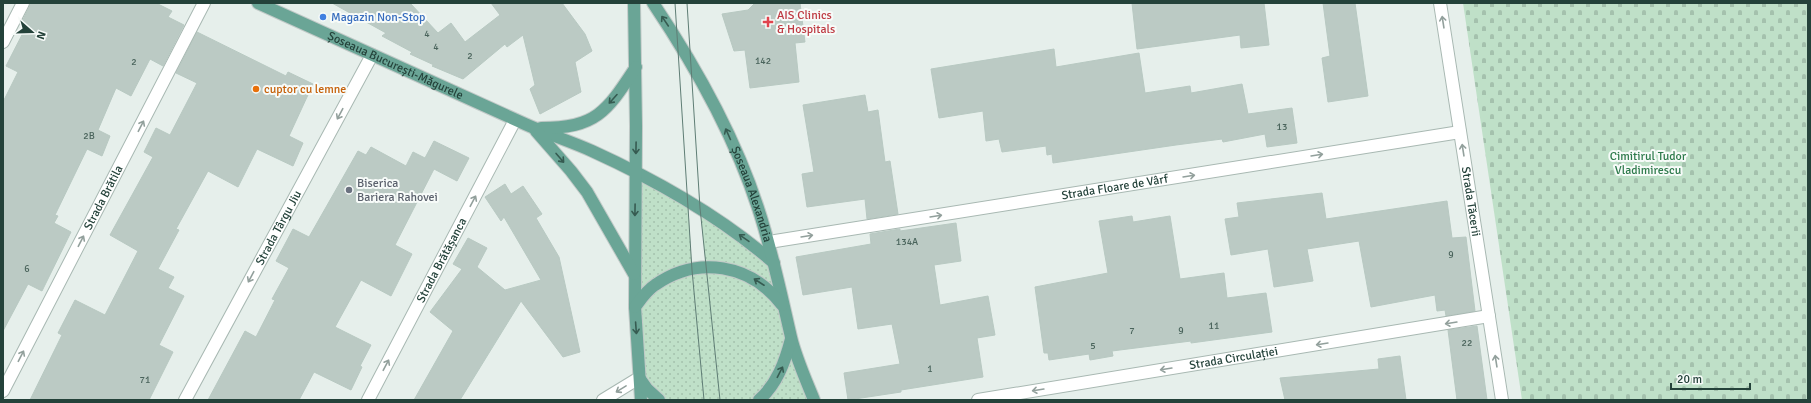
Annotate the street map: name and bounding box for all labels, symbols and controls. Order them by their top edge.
place label: AIS Clinics & Hospitals [777,8,835,37]
place label: Magazin Non-Stop [331,10,425,25]
north arrow [12,12,52,52]
marker: Magazin Non-Stop [318,12,328,22]
one-way arrow [661,15,669,26]
one-way arrow [1439,15,1447,28]
marker: AIS Clinics & Hospitals [762,16,774,28]
street label: Șoseaua București-Măgurele [325,28,465,103]
house number: 4 [424,28,430,40]
text: N [34,29,48,41]
house number: 4 [433,41,439,53]
house number: 2 [467,50,473,62]
house number: 142 [755,55,771,67]
house number: 2 [131,56,137,68]
place label: cuptor cu lemne [264,82,346,97]
marker: cuptor cu lemne [251,84,261,94]
one-way arrow [609,94,618,104]
one-way arrow [336,108,343,120]
one-way arrow [137,120,145,132]
house number: 13 [1277,121,1287,133]
one-way arrow [724,128,732,140]
house number: 2B [83,130,95,142]
one-way arrow [632,141,640,154]
street label: Șoseaua Alexandria [727,144,775,244]
one-way arrow [1459,144,1467,157]
park label: Cimitirul Tudor Vladimirescu [1610,149,1687,178]
one-way arrow [1310,151,1323,159]
one-way arrow [555,152,564,162]
street label: Strada Brătila [81,163,127,233]
street label: Strada Tăcerii [1458,166,1483,238]
street label: Strada Floare de Vârf [1060,171,1170,203]
one-way arrow [1182,171,1195,179]
place label: Biserica Bariera Rahovei [357,176,438,205]
marker: Biserica Bariera Rahovei [344,185,354,195]
street label: Strada Târgu Jiu [252,188,305,268]
one-way arrow [470,195,477,207]
one-way arrow [631,203,639,216]
one-way arrow [929,212,942,220]
street label: Strada Brătășanca [413,215,470,305]
one-way arrow [800,232,813,240]
one-way arrow [739,234,750,242]
one-way arrow [78,235,85,247]
house number: 134A [896,236,918,248]
house number: 9 [1448,249,1454,261]
house number: 6 [24,263,30,275]
one-way arrow [247,271,255,283]
one-way arrow [753,278,764,286]
one-way arrow [1445,319,1458,327]
house number: 11 [1209,320,1219,332]
one-way arrow [632,321,639,334]
house number: 7 [1129,325,1135,337]
house number: 9 [1178,325,1184,337]
house number: 22 [1462,337,1472,349]
house number: 5 [1090,340,1096,352]
one-way arrow [1316,340,1329,348]
street label: Strada Circulației [1188,344,1279,373]
one-way arrow [18,351,25,363]
one-way arrow [1492,355,1500,368]
one-way arrow [383,360,391,372]
house number: 1 [927,363,933,375]
one-way arrow [1160,365,1173,373]
scale bar [1671,365,1750,391]
one-way arrow [777,366,784,378]
text: 20 m [1677,372,1702,387]
house number: 71 [140,374,150,386]
one-way arrow [616,385,627,393]
one-way arrow [1032,386,1045,394]

